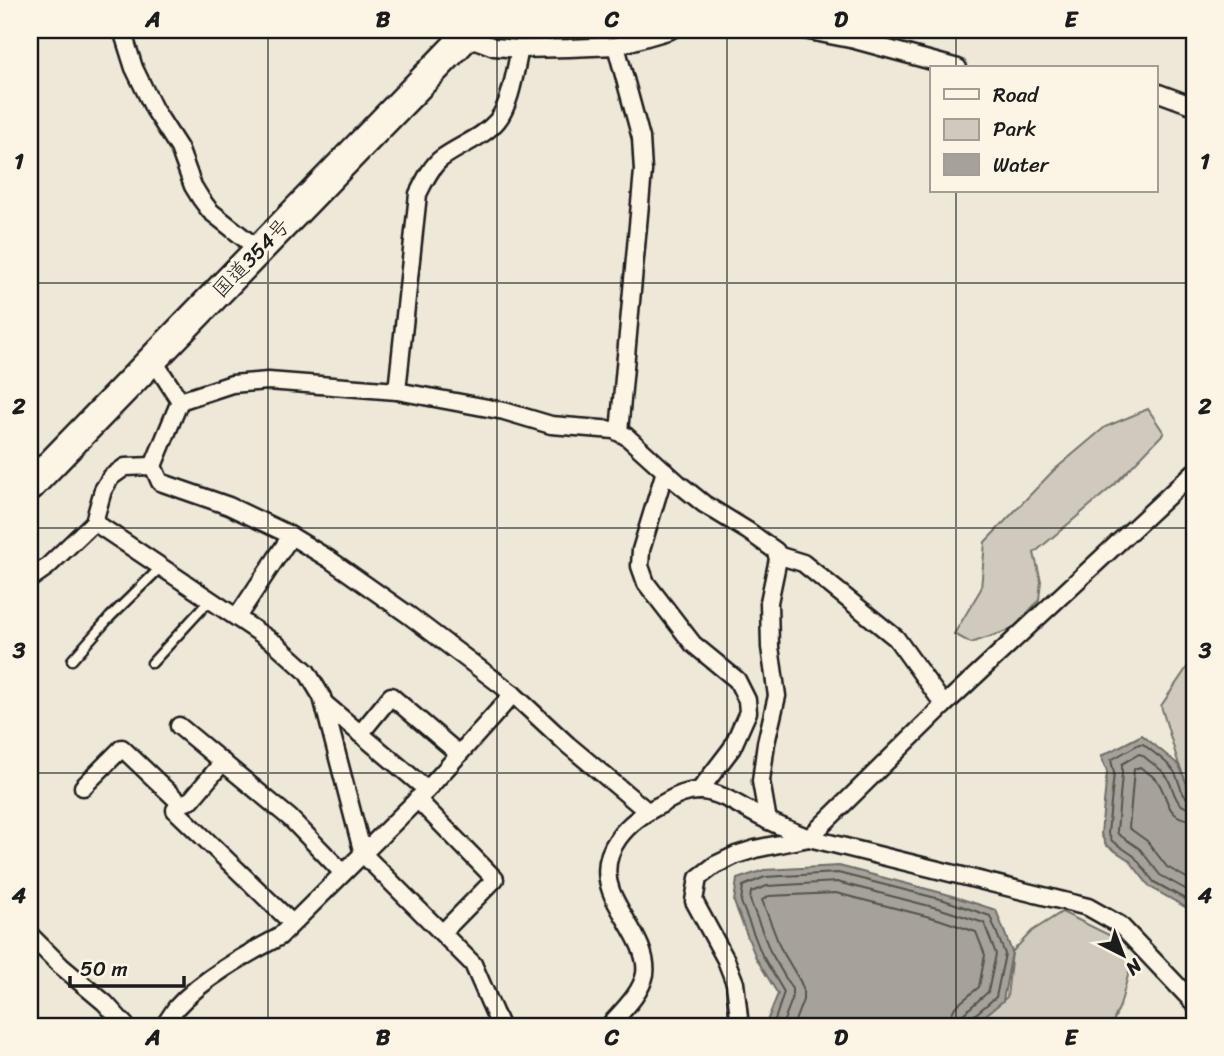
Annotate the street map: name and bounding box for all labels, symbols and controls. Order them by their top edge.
text: A [144,0,161,40]
text: B [376,0,391,40]
text: C [604,0,620,40]
text: D [834,0,849,40]
text: E [1065,0,1080,40]
legend [930,66,1158,192]
text: Road [993,76,1040,114]
text: Park [993,110,1036,148]
text: 1 [14,141,24,182]
text: 1 [1200,141,1210,182]
text: Water [993,146,1050,184]
street label: 国道354号 [202,209,300,307]
text: 2 [11,386,26,427]
text: 2 [1197,386,1212,427]
text: 3 [12,630,26,671]
text: 3 [1198,630,1212,671]
text: 4 [11,875,27,916]
text: 4 [1197,875,1213,916]
north arrow [1088,920,1158,990]
scale bar [70,944,184,988]
text: 50 m [80,950,128,988]
text: N [1117,950,1151,984]
text: A [144,1017,161,1056]
text: B [376,1017,391,1056]
text: C [604,1017,620,1056]
text: D [834,1017,849,1056]
text: E [1065,1017,1080,1056]

